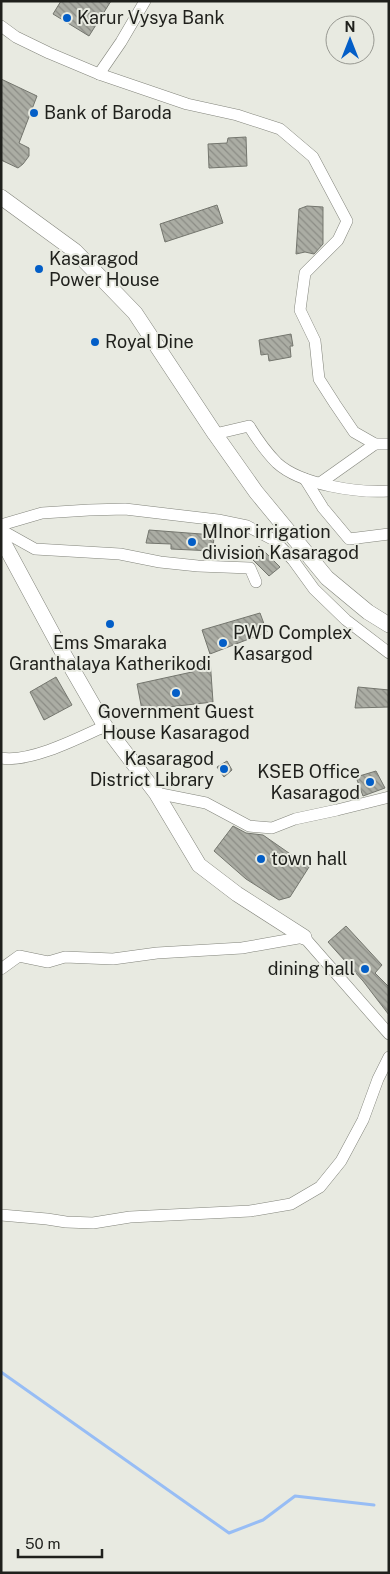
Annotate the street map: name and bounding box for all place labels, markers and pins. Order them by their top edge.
place label: Karur Vysya Bank [77,7,225,28]
marker: Karur Vysya Bank [61,12,73,24]
place label: Bank of Baroda [44,102,172,123]
marker: Bank of Baroda [28,107,40,119]
place label: Kasaragod Power House [49,248,159,290]
marker: Kasaragod Power House [33,263,45,275]
place label: Royal Dine [105,331,194,352]
marker: Royal Dine [89,336,101,348]
place label: MInor irrigation division Kasaragod [202,521,359,563]
marker: MInor irrigation division Kasaragod [186,536,198,548]
marker: Ems Smaraka Granthalaya Katherikodi [104,618,116,630]
place label: PWD Complex Kasargod [233,622,352,664]
place label: Ems Smaraka Granthalaya Katherikodi [9,632,211,674]
marker: PWD Complex Kasargod [217,637,229,649]
marker: Government Guest House Kasaragod [170,687,182,699]
place label: Government Guest House Kasaragod [98,701,254,743]
place label: Kasaragod District Library [90,748,214,790]
place label: KSEB Office Kasaragod [257,761,360,803]
marker: Kasaragod District Library [218,763,230,775]
marker: KSEB Office Kasaragod [364,776,376,788]
place label: town hall [271,848,348,869]
marker: town hall [255,853,267,865]
place label: dining hall [268,958,355,979]
marker: dining hall [359,963,371,975]

